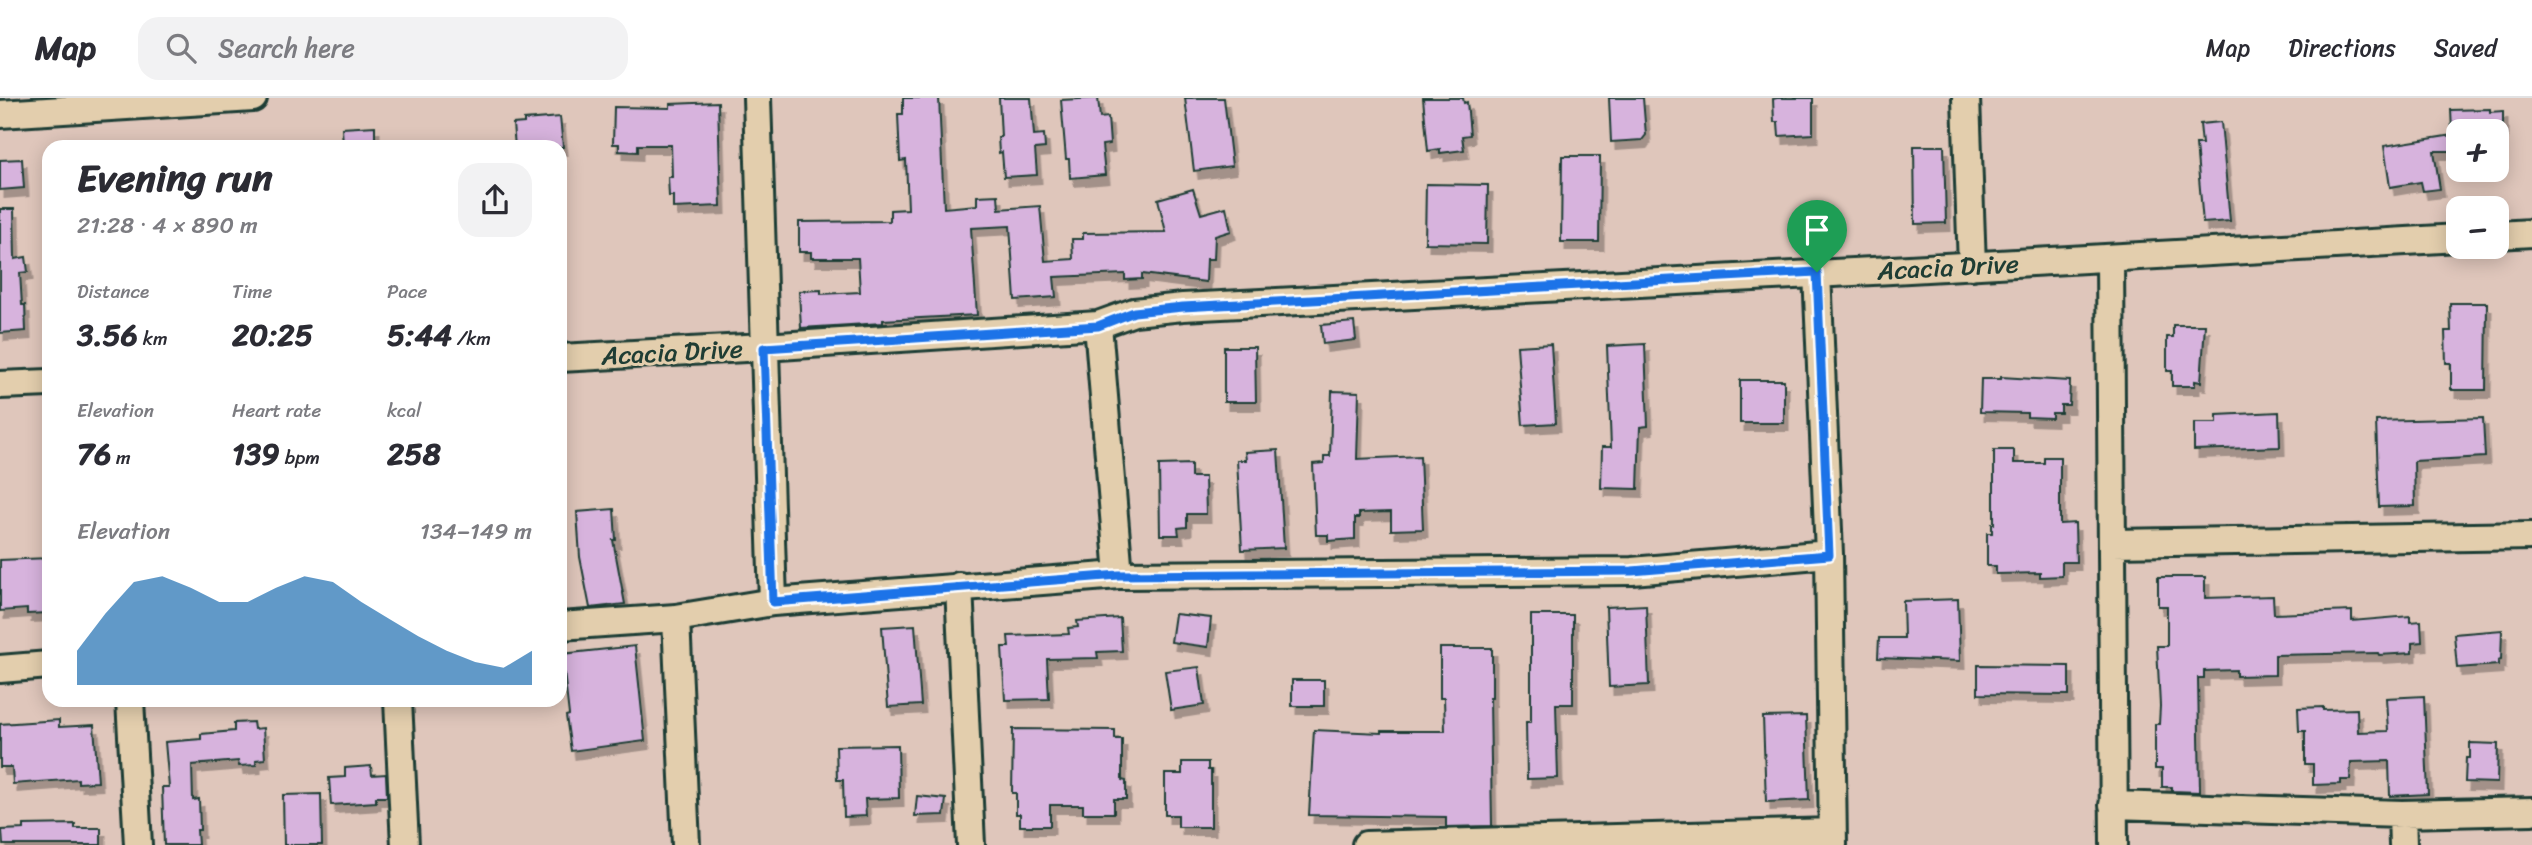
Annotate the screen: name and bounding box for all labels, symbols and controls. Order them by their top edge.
search box [138,17,628,80]
text: Map [35,19,96,77]
text: Search here [218,25,355,71]
text: Map [2206,27,2250,69]
text: Directions [2288,27,2396,69]
text: Saved [2434,27,2497,69]
icon: search [162,29,200,67]
map controls [2446,119,2509,259]
button: + [2446,119,2509,182]
text: Evening run [77,145,273,212]
button: share [458,163,532,237]
button: − [2446,196,2509,259]
pin [1787,200,1847,272]
text: 21:28 · 4 × 890 m [77,205,258,246]
icon: arrive [1798,211,1836,249]
street label: Acacia Drive [1875,240,2020,294]
text: Distance [77,275,149,308]
text: Time [232,275,272,308]
text: Pace [387,275,427,308]
text: 3.56 [77,308,138,362]
text: 20:25 [232,308,313,362]
text: 5:44 [387,308,452,362]
text: km [138,322,168,355]
text: /km [452,322,491,355]
street label: Acacia Drive [599,325,744,379]
text: Elevation [77,394,154,427]
text: Heart rate [232,394,321,427]
text: kcal [387,394,422,427]
text: 76 [77,427,111,481]
text: 139 [232,427,280,481]
text: 258 [387,427,441,481]
text: m [111,441,131,474]
text: bpm [280,441,320,474]
text: Elevation [77,511,170,552]
text: 134–149 m [420,511,532,552]

